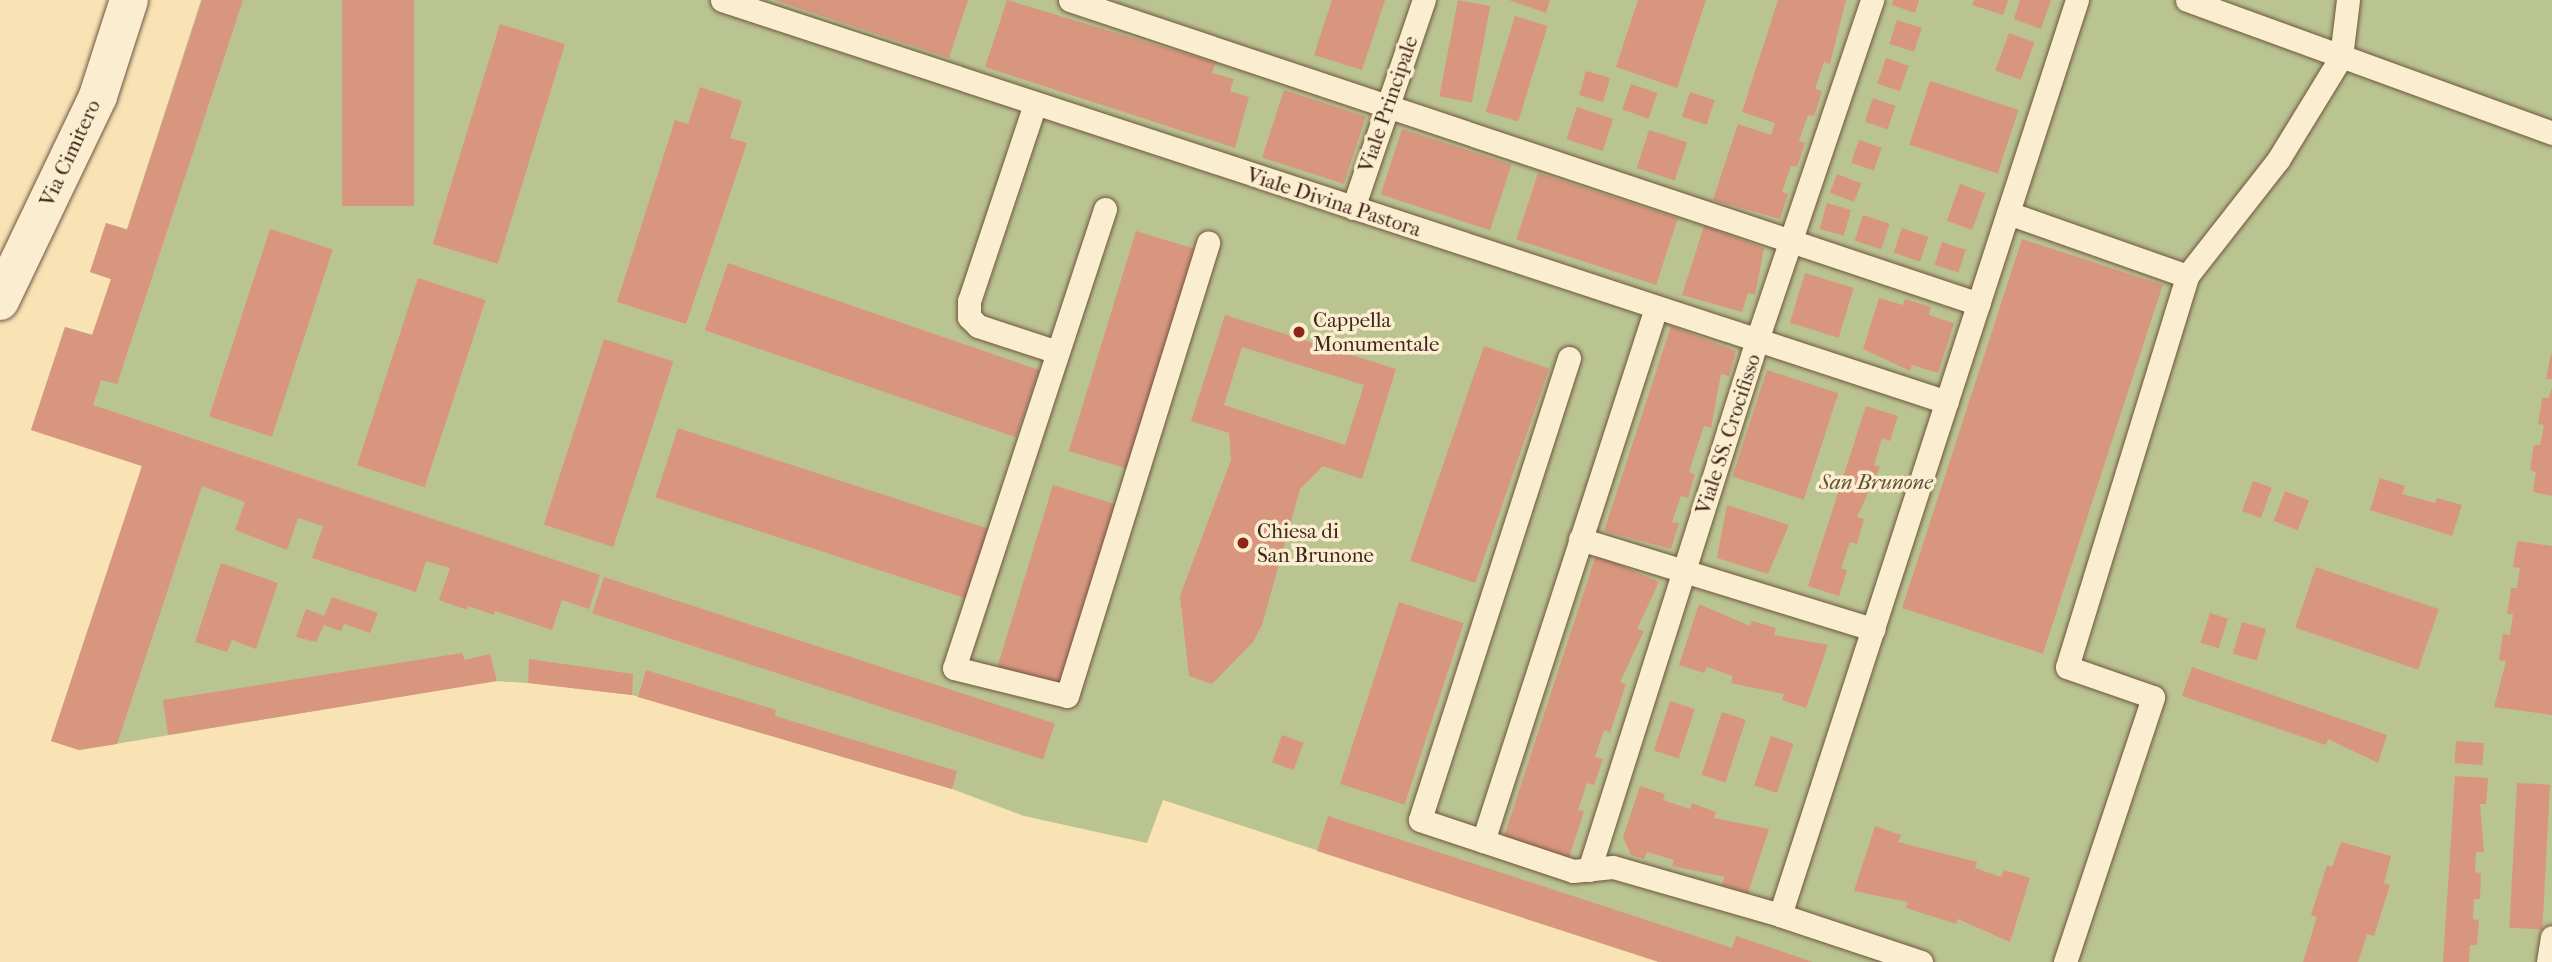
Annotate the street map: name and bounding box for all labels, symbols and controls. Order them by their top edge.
street label: Viale Principale [1353,33,1423,175]
street label: Via Cimitero [34,96,106,210]
street label: Viale Divina Pastora [1244,162,1424,242]
place label: Cappella Monumentale [1313,307,1439,357]
marker: Cappella Monumentale [1291,324,1307,340]
street label: Viale SS. Crocifisso [1690,351,1766,517]
park label: San Brunone [1819,469,1933,495]
place label: Chiesa di San Brunone [1257,518,1374,568]
marker: Chiesa di San Brunone [1235,535,1251,551]

